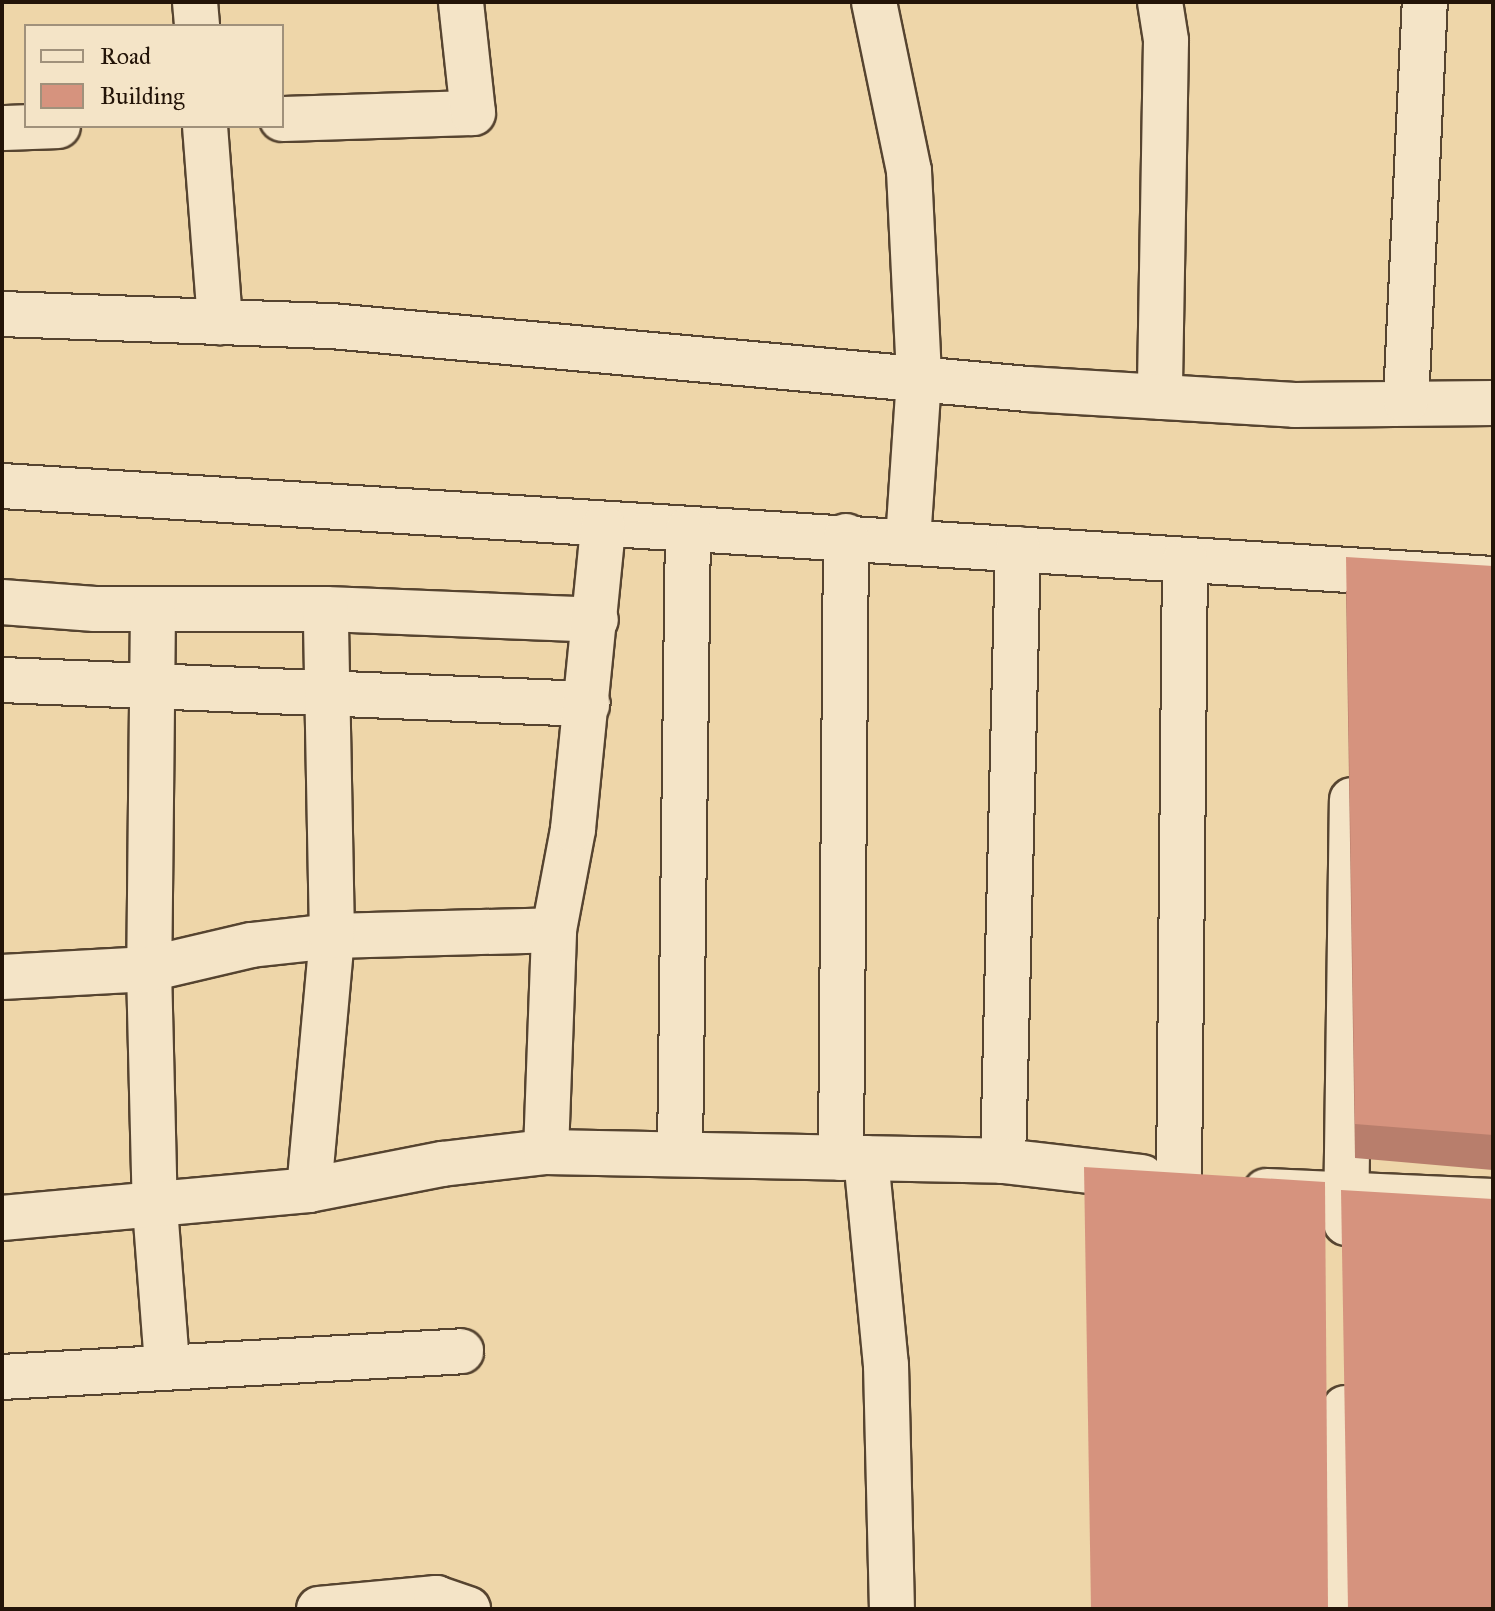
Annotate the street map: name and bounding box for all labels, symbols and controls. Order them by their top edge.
legend [24,24,284,128]
text: Road [100,41,151,71]
text: Building [100,81,185,111]

